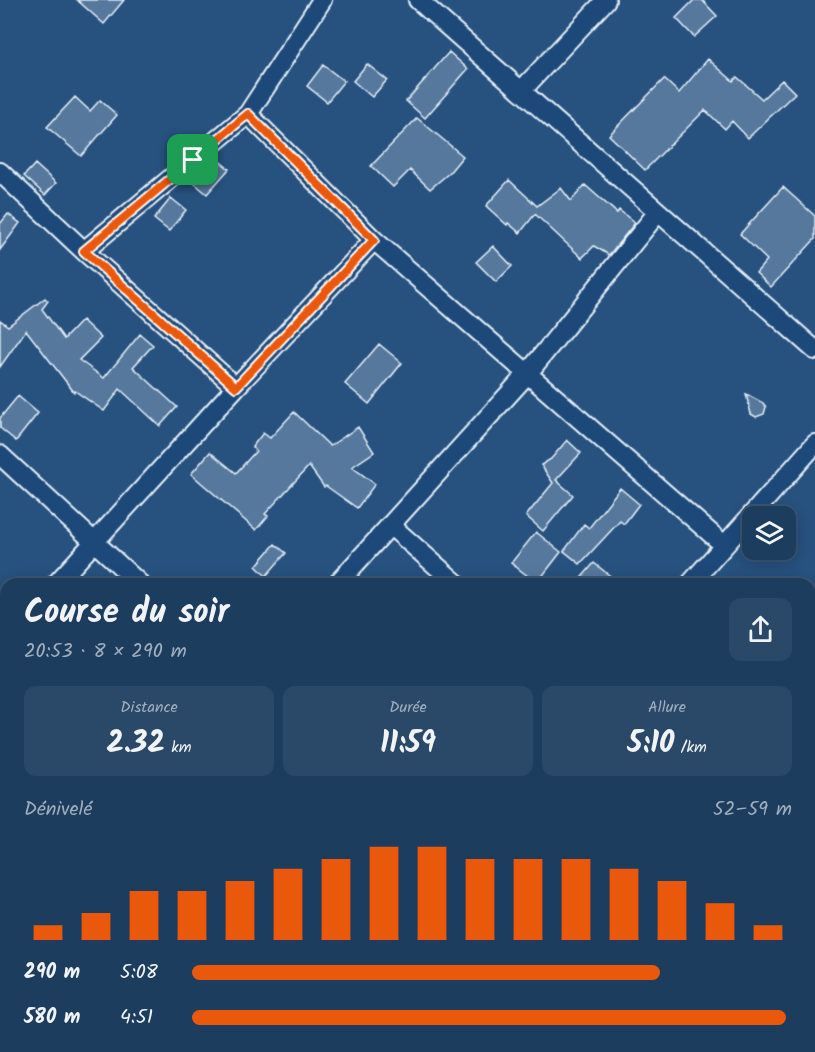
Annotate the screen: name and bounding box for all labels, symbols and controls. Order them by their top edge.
pin [167,134,218,185]
icon: arrive [176,143,209,176]
map controls [742,506,796,560]
button: layers [742,506,796,560]
text: Course du soir [24,587,229,640]
button: share [729,598,792,661]
text: 20:53 · 8 × 290 m [24,636,187,668]
text: Distance [120,695,178,720]
text: Durée [389,695,427,720]
text: Allure [648,695,686,720]
text: 2.32 [106,720,165,768]
text: 11:59 [380,720,436,768]
text: 5:10 [627,720,674,768]
text: km [165,735,192,760]
text: /km [674,735,707,760]
text: Dénivelé [24,794,92,826]
text: 52–59 m [713,794,792,826]
text: 290 m [24,957,80,989]
text: 5:08 [120,957,158,989]
text: 580 m [24,1002,80,1034]
text: 4:51 [120,1002,153,1034]

